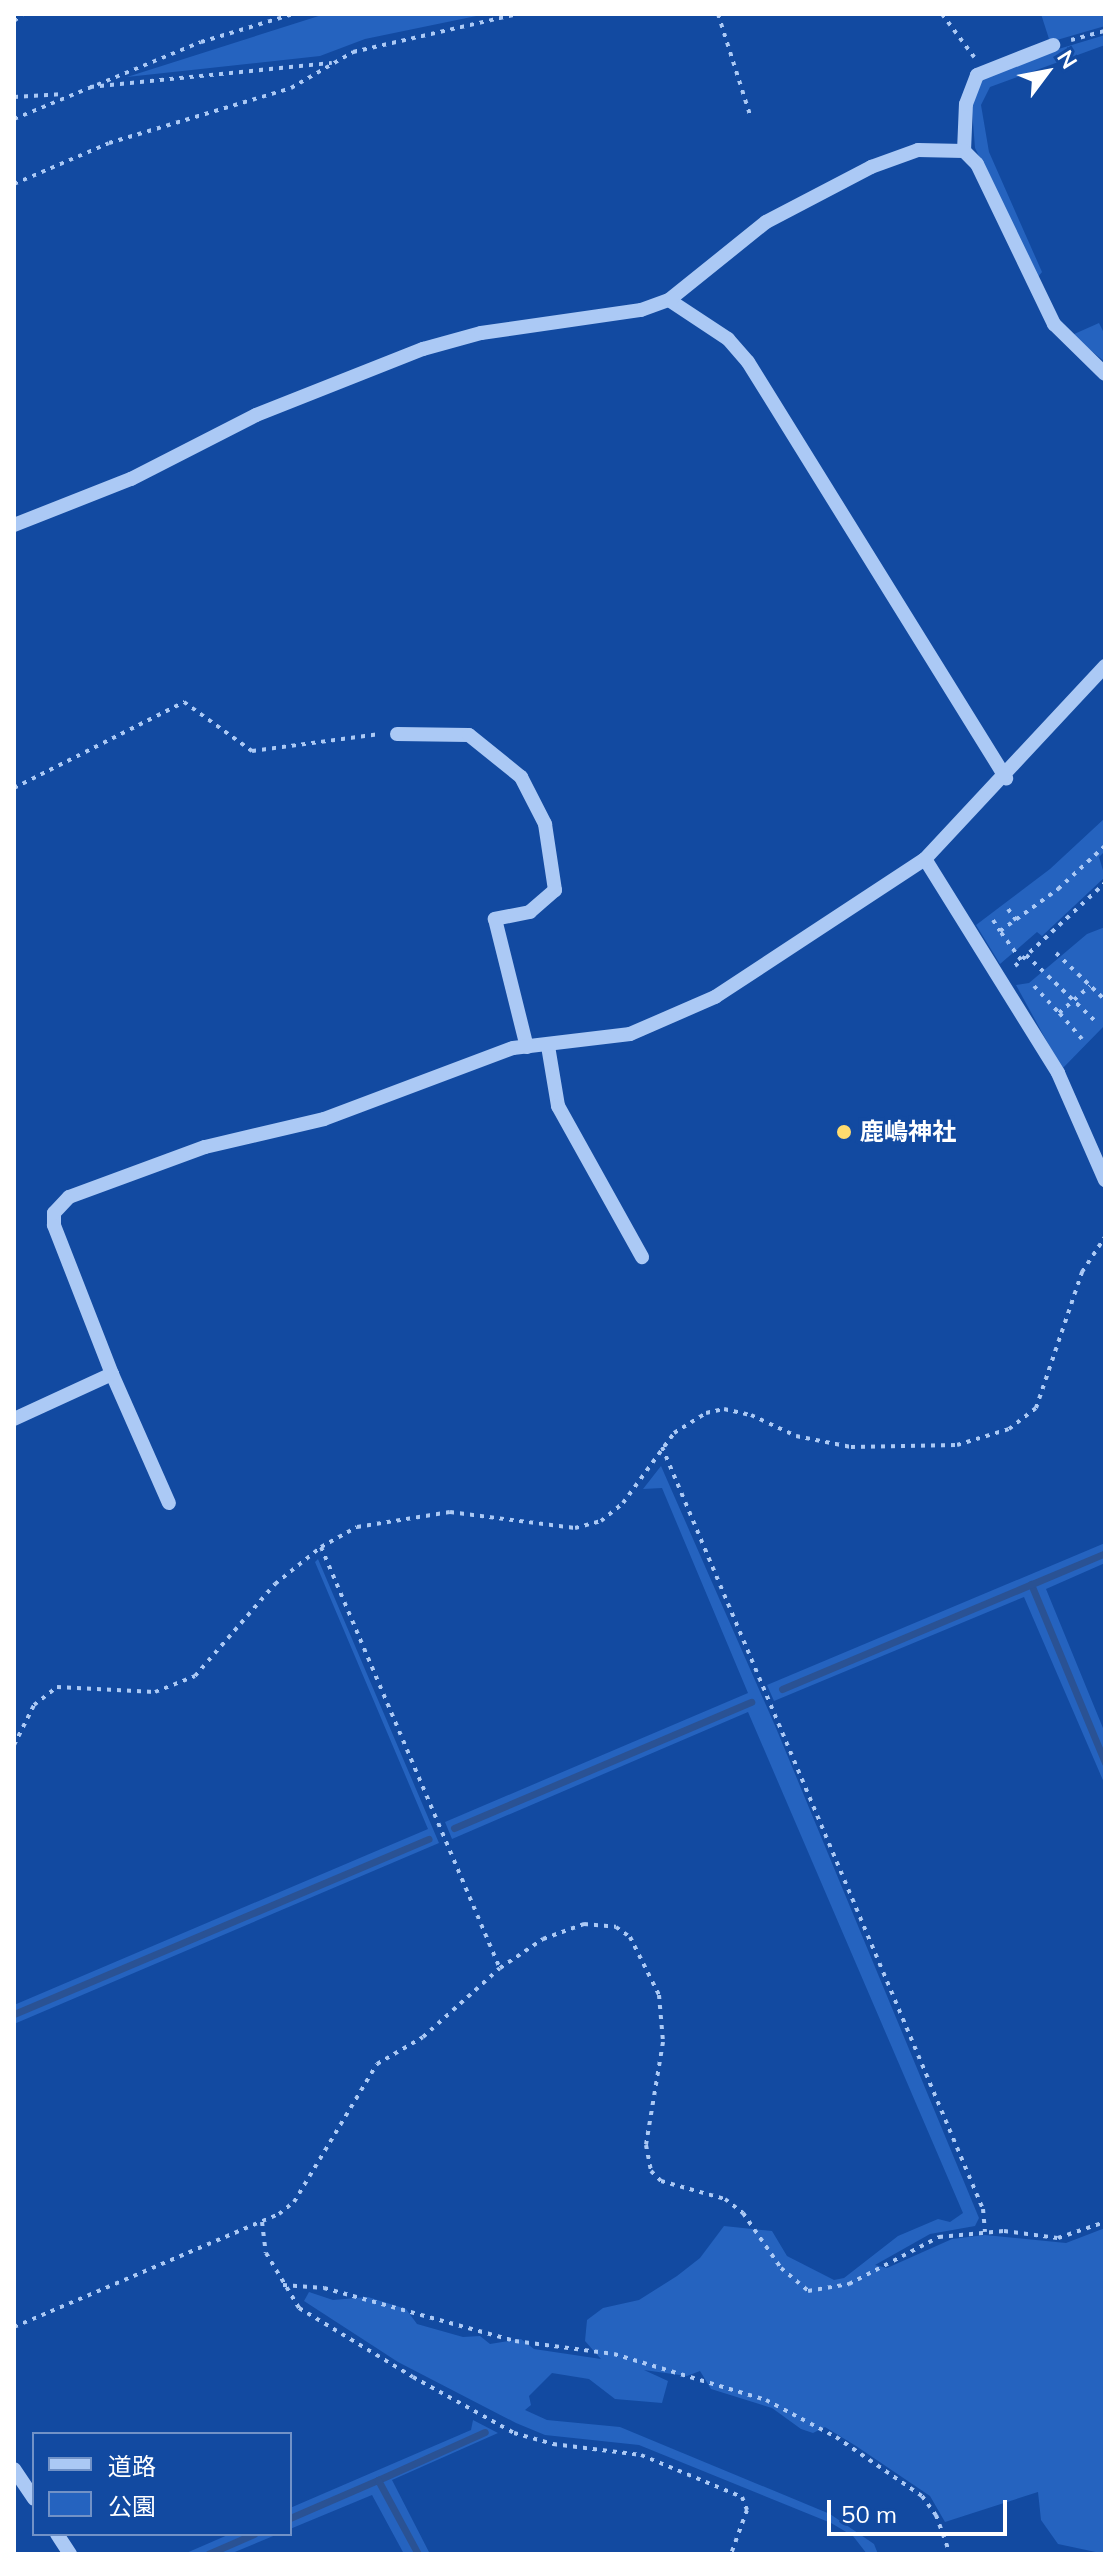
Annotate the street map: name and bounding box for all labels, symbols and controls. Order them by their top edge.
north arrow [1007,32,1087,112]
text: N [1051,45,1084,74]
place label: 鹿嶋神社 [860,1118,956,1146]
marker: 鹿嶋神社 [835,1123,853,1141]
legend [32,2432,292,2536]
text: 道路 [108,2451,156,2481]
scale bar [831,2484,1011,2534]
text: 公園 [108,2491,156,2521]
text: 50 m [841,2499,897,2529]

